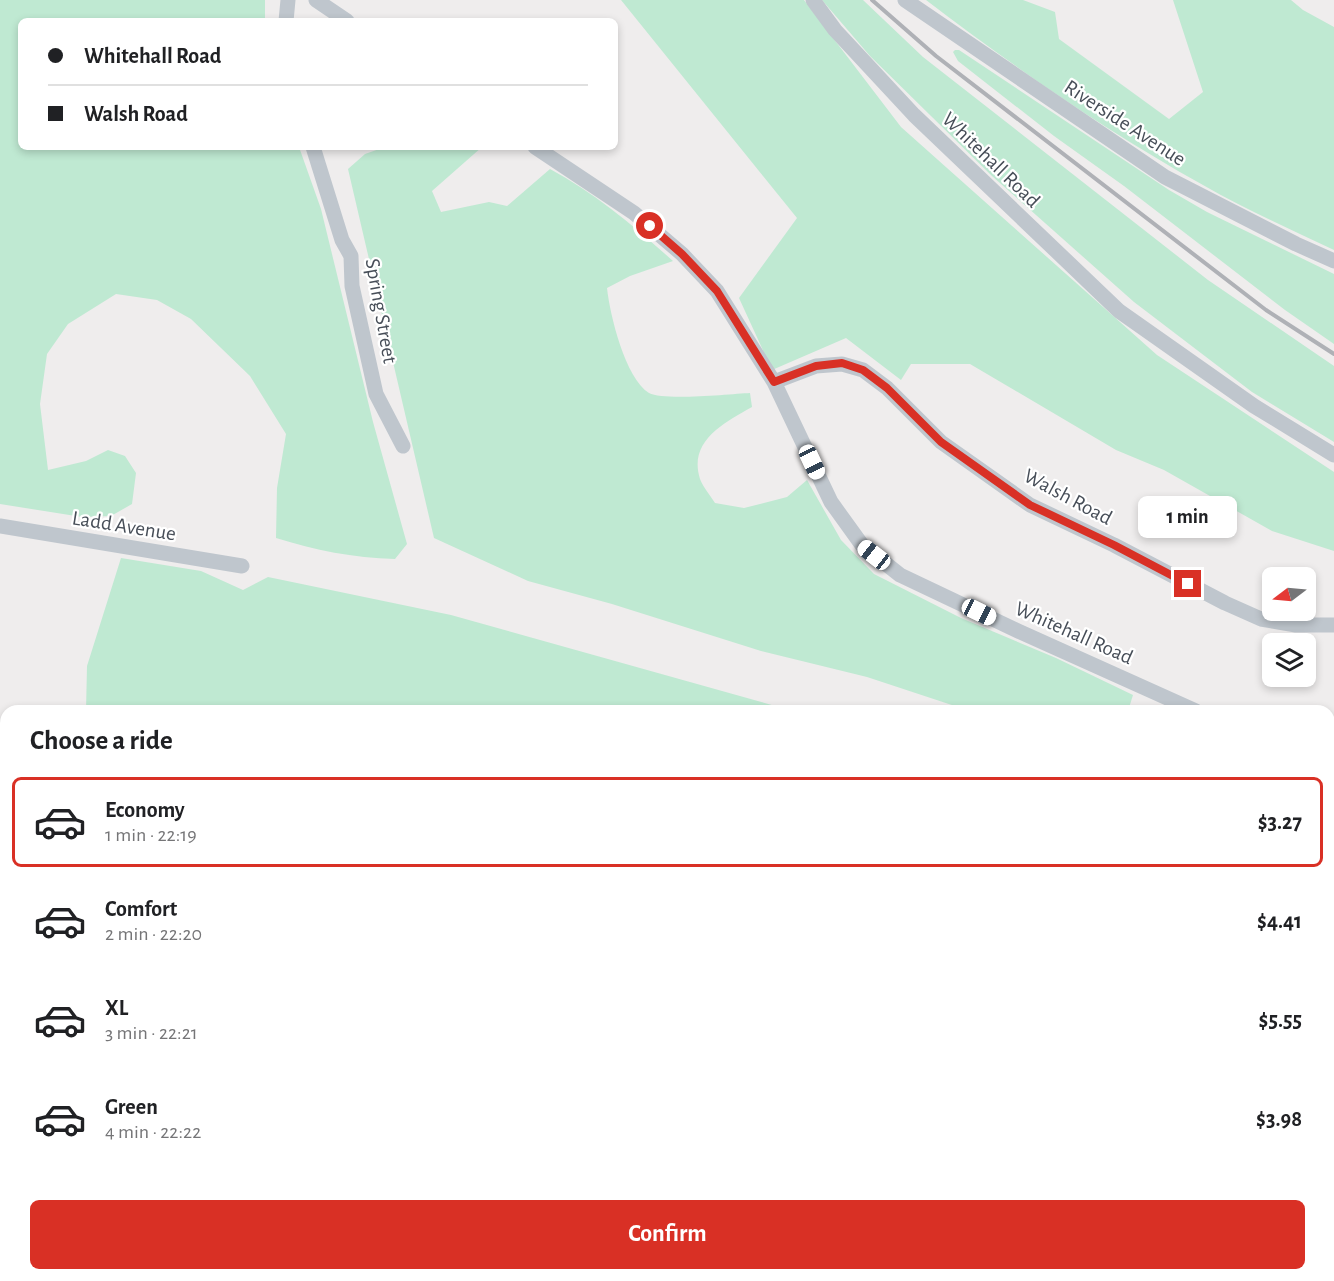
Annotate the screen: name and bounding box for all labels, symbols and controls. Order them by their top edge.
text: Whitehall Road [84,45,221,67]
street label: Riverside Avenue [1061,76,1189,170]
text: Walsh Road [84,103,188,125]
street label: Whitehall Road [938,108,1044,212]
route start [636,212,663,239]
street label: Spring Street [361,257,401,365]
car [796,442,828,482]
street label: Walsh Road [1020,465,1116,529]
callout: 1 min [1138,497,1238,539]
street label: Ladd Avenue [71,507,177,545]
text: 1 min [1166,507,1209,527]
car [854,537,894,573]
north arrow [1262,567,1316,621]
map controls [1262,567,1316,687]
route end [1174,570,1201,597]
car [959,596,999,628]
street label: Whitehall Road [1012,598,1136,668]
button: layers [1262,633,1316,687]
text: Choose a ride [30,727,173,754]
icon: car [33,795,87,849]
text: Economy [105,799,185,821]
text: $3.27 [1258,811,1302,833]
text: 1 min · 22:19 [105,825,197,845]
icon: car [33,894,87,948]
text: Comfort [105,898,177,920]
text: $4.41 [1257,910,1302,932]
text: 2 min · 22:20 [105,924,202,944]
icon: car [33,993,87,1047]
text: XL [105,997,128,1019]
text: $5.55 [1259,1009,1302,1031]
text: 3 min · 22:21 [105,1023,198,1043]
icon: car [33,1092,87,1146]
text: Green [105,1096,158,1118]
text: $3.98 [1256,1108,1302,1130]
text: 4 min · 22:22 [105,1122,201,1142]
button: Confirm [30,1200,1305,1269]

